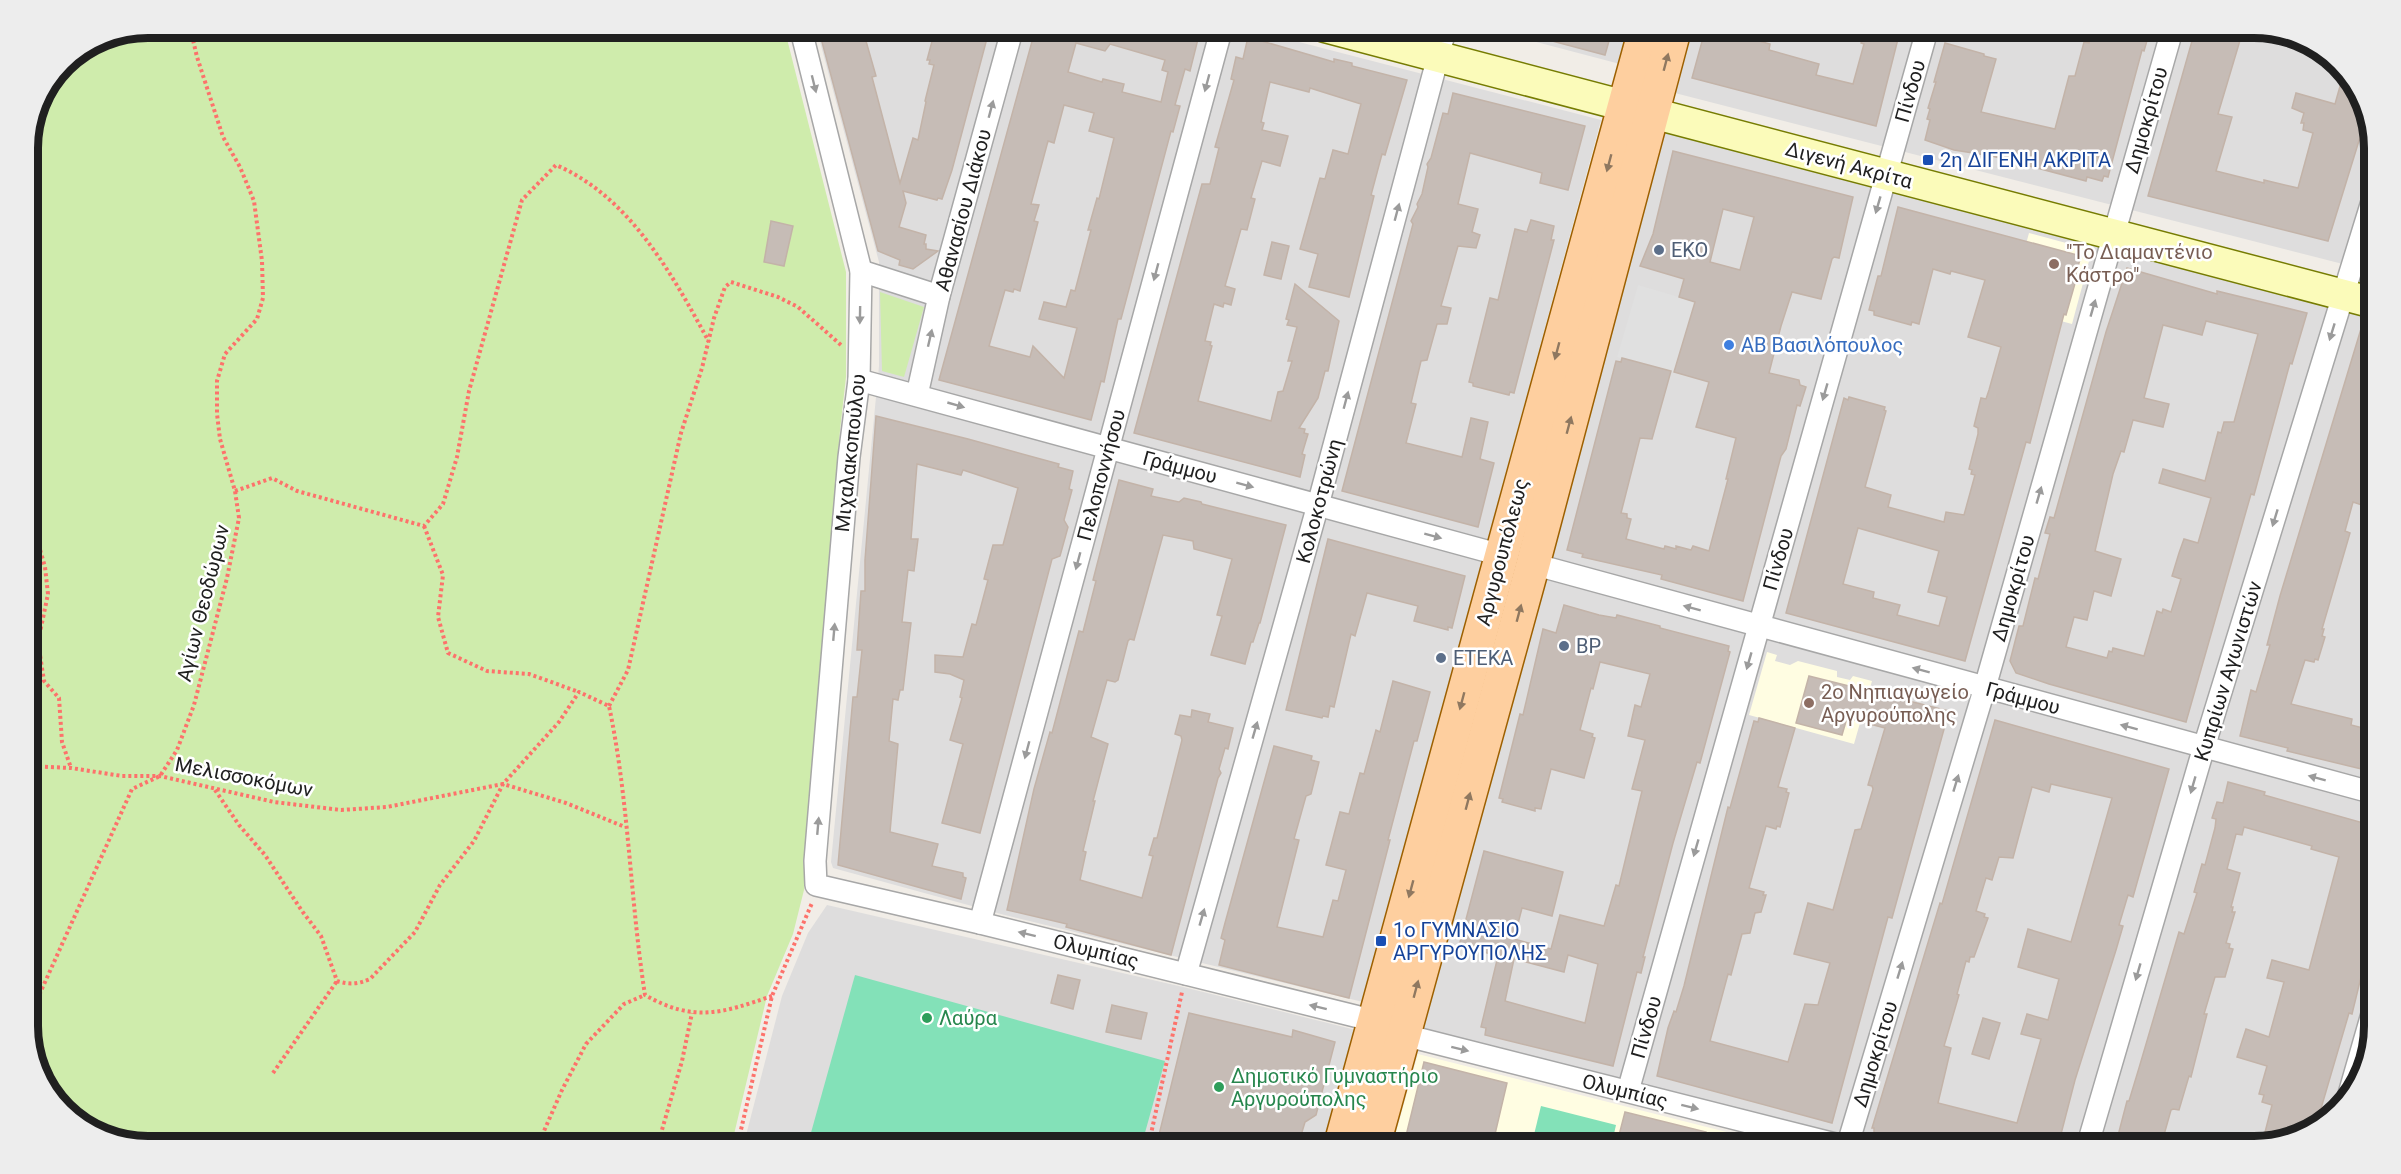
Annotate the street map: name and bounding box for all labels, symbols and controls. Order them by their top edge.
one-way arrow [1662,53,1671,71]
street label: Πίνδου [1890,57,1930,125]
street label: Δημοκρίτου [2119,64,2173,176]
one-way arrow [1201,74,1211,93]
one-way arrow [810,75,820,93]
one-way arrow [986,99,996,118]
street label: Αθανασίου Διάκου [930,126,996,294]
street label: Διγενή Ακρίτα [1783,137,1916,194]
place label: 2η ΔΙΓΕΝΗ ΑΚΡΙΤΑ [1940,148,2111,172]
one-way arrow [1603,153,1613,172]
marker: 2η ΔΙΓΕΝΗ ΑΚΡΙΤΑ [1921,153,1935,167]
one-way arrow [1873,196,1882,214]
one-way arrow [1392,203,1402,221]
place label: ΕΚΟ [1671,238,1708,262]
place label: "Το Διαμαντένιο Κάστρο" [2066,240,2213,287]
marker: ΕΚΟ [1652,243,1666,257]
marker: "Το Διαμαντένιο Κάστρο" [2047,257,2061,271]
one-way arrow [1151,263,1160,281]
one-way arrow [2088,299,2098,317]
one-way arrow [856,306,865,325]
one-way arrow [2327,323,2336,341]
one-way arrow [925,328,935,347]
place label: ΑΒ Βασιλόπουλος [1741,333,1903,357]
marker: ΑΒ Βασιλόπουλος [1722,338,1736,352]
one-way arrow [1552,342,1561,360]
street label: Μιχαλακοπούλου [830,373,870,533]
one-way arrow [1820,383,1829,401]
one-way arrow [1342,391,1351,409]
one-way arrow [947,401,965,411]
street label: Πελοποννήσου [1072,407,1130,543]
one-way arrow [1565,415,1575,434]
street label: Κολοκοτρώνη [1291,436,1347,566]
street label: Γράμμου [1140,446,1220,488]
street label: Αργυρουπόλεως [1471,476,1533,628]
one-way arrow [1236,481,1254,490]
one-way arrow [2035,486,2045,504]
one-way arrow [2270,509,2279,527]
street label: Αγίων Θεοδώρων [172,522,234,684]
street label: Πίνδου [1758,525,1798,593]
one-way arrow [1424,532,1442,541]
street label: Δημοκρίτου [1986,532,2040,644]
one-way arrow [1072,552,1082,571]
street label: Κυπρίων Αγωνιστών [2189,578,2267,764]
one-way arrow [1683,603,1701,612]
one-way arrow [1515,604,1524,622]
one-way arrow [829,623,839,642]
place label: BP [1576,634,1601,658]
marker: BP [1557,639,1571,653]
place label: ΕΤΕΚΑ [1453,646,1513,670]
marker: ΕΤΕΚΑ [1434,651,1448,665]
one-way arrow [1744,652,1753,670]
one-way arrow [1912,665,1930,674]
street label: Γράμμου [1983,677,2063,719]
place label: 2ο Νηπιαγωγείο Αργυρούπολης [1821,680,1969,727]
one-way arrow [1456,692,1466,710]
marker: 2ο Νηπιαγωγείο Αργυρούπολης [1802,696,1816,710]
one-way arrow [1251,721,1260,739]
one-way arrow [2120,721,2138,731]
one-way arrow [1022,741,1031,759]
street label: Μελισσοκόμων [173,752,315,802]
one-way arrow [2308,773,2326,782]
one-way arrow [1952,774,1961,792]
one-way arrow [2188,776,2197,794]
one-way arrow [1463,792,1473,810]
one-way arrow [813,817,823,836]
one-way arrow [1691,839,1701,858]
one-way arrow [1405,880,1415,898]
one-way arrow [1198,908,1207,926]
place label: 1ο ΓΥΜΝΑΣΙΟ ΑΡΓΥΡΟΥΠΟΛΗΣ [1393,918,1546,965]
one-way arrow [1018,929,1036,939]
street label: Ολυμπίας [1051,929,1141,973]
marker: 1ο ΓΥΜΝΑΣΙΟ ΑΡΓΥΡΟΥΠΟΛΗΣ [1374,934,1388,948]
one-way arrow [1896,961,1905,979]
one-way arrow [2133,963,2142,981]
one-way arrow [1412,980,1421,998]
street label: Πίνδου [1626,993,1666,1061]
street label: Δημοκρίτου [1847,998,1903,1110]
one-way arrow [1309,1002,1327,1012]
place label: Λαύρα [939,1006,998,1030]
marker: Λαύρα [920,1011,934,1025]
one-way arrow [1451,1045,1470,1055]
place label: Δημοτικό Γυμναστήριο Αργυρούπολης [1231,1064,1438,1111]
street label: Ολυμπίας [1580,1069,1670,1113]
marker: Δημοτικό Γυμναστήριο Αργυρούπολης [1212,1080,1226,1094]
one-way arrow [1681,1103,1699,1113]

